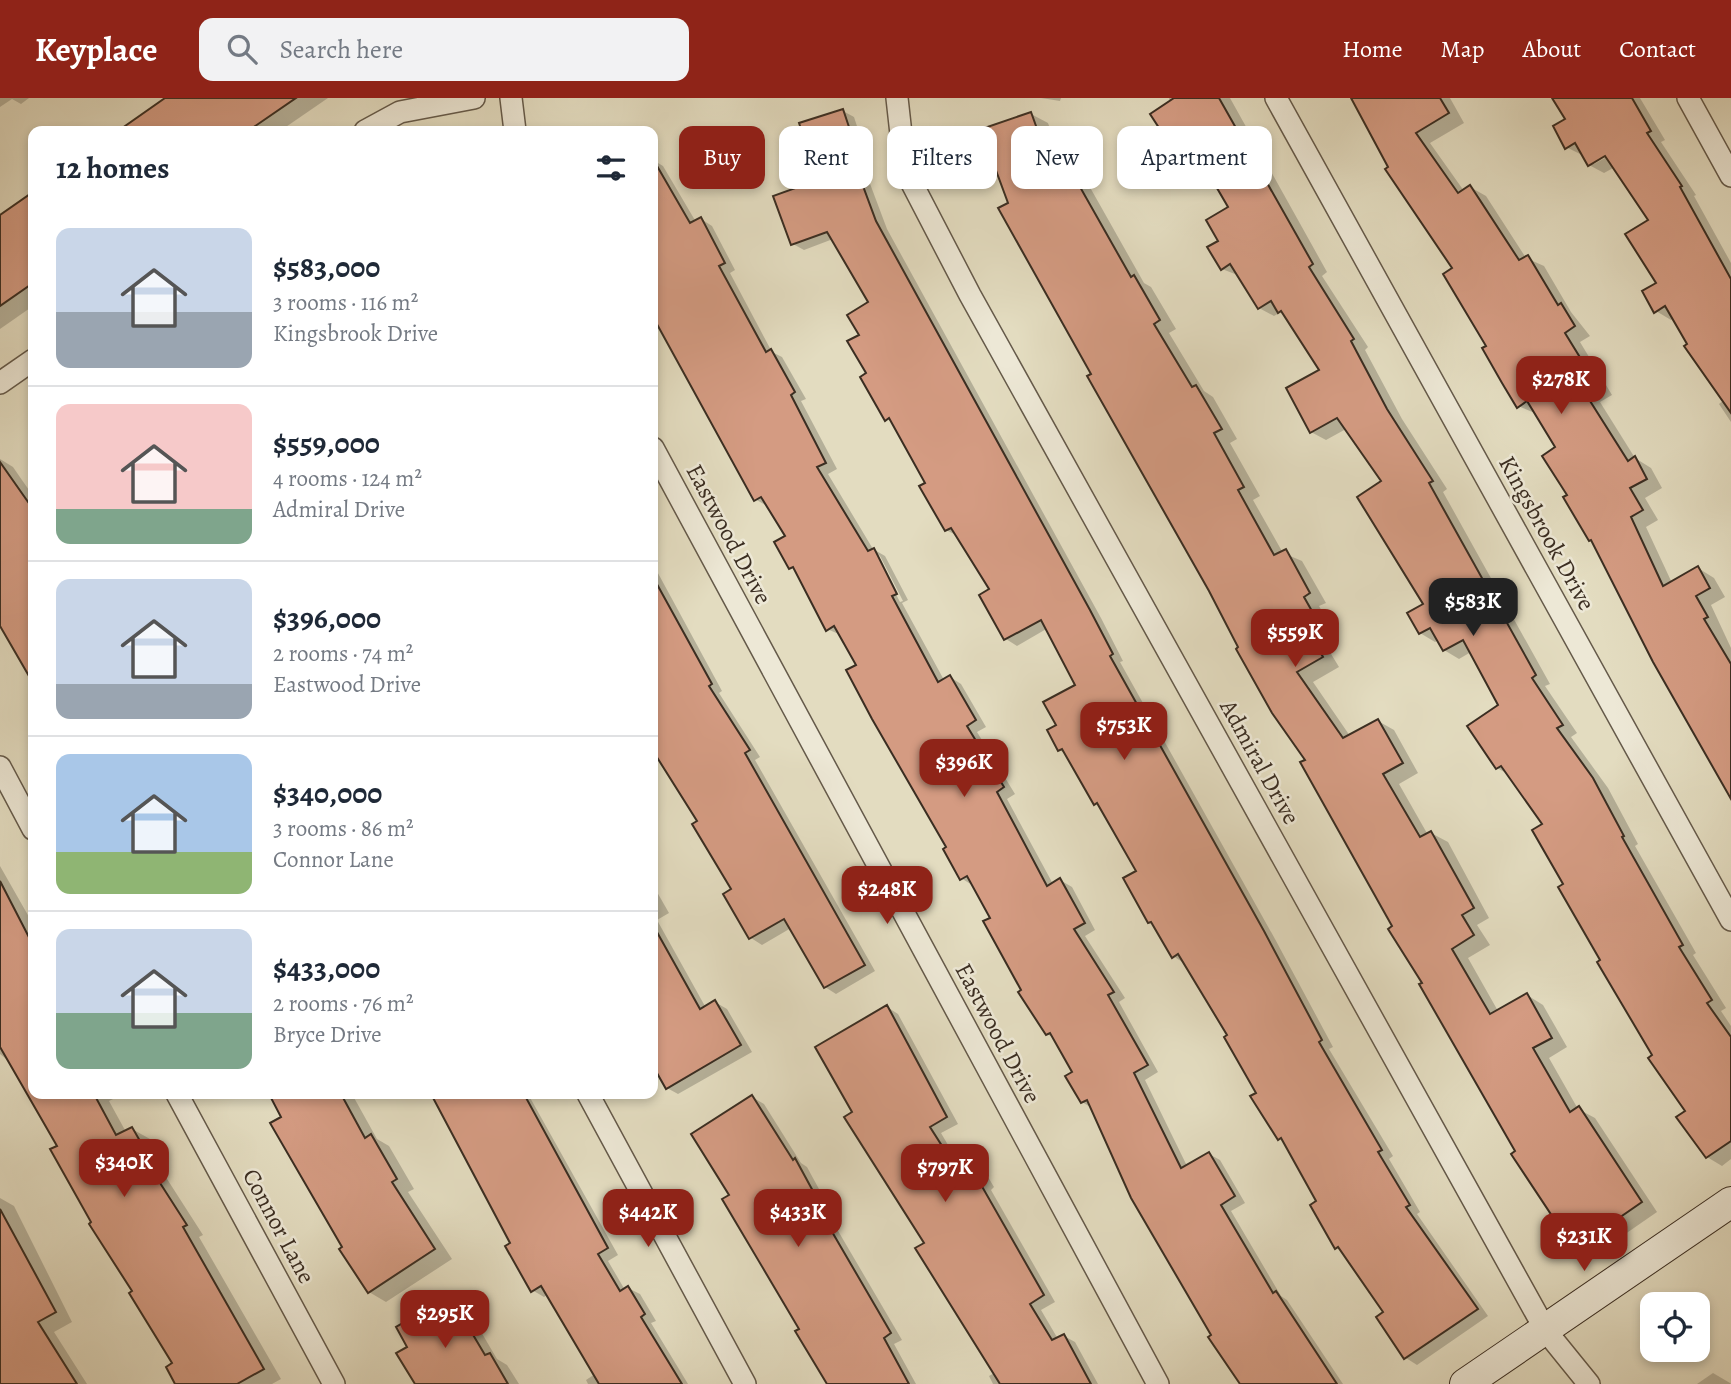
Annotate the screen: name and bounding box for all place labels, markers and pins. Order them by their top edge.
pin: $278K [1512,356,1610,416]
pin: $583K [1424,578,1522,638]
pin: $559K [1246,610,1344,669]
pin: $753K [1075,702,1173,762]
pin: $396K [915,740,1013,799]
pin: $248K [838,866,936,926]
pin: $340K [75,1140,173,1199]
pin: $797K [896,1144,994,1204]
pin: $442K [599,1190,697,1249]
pin: $433K [749,1190,847,1249]
pin: $231K [1535,1214,1633,1273]
pin: $295K [396,1290,494,1350]

